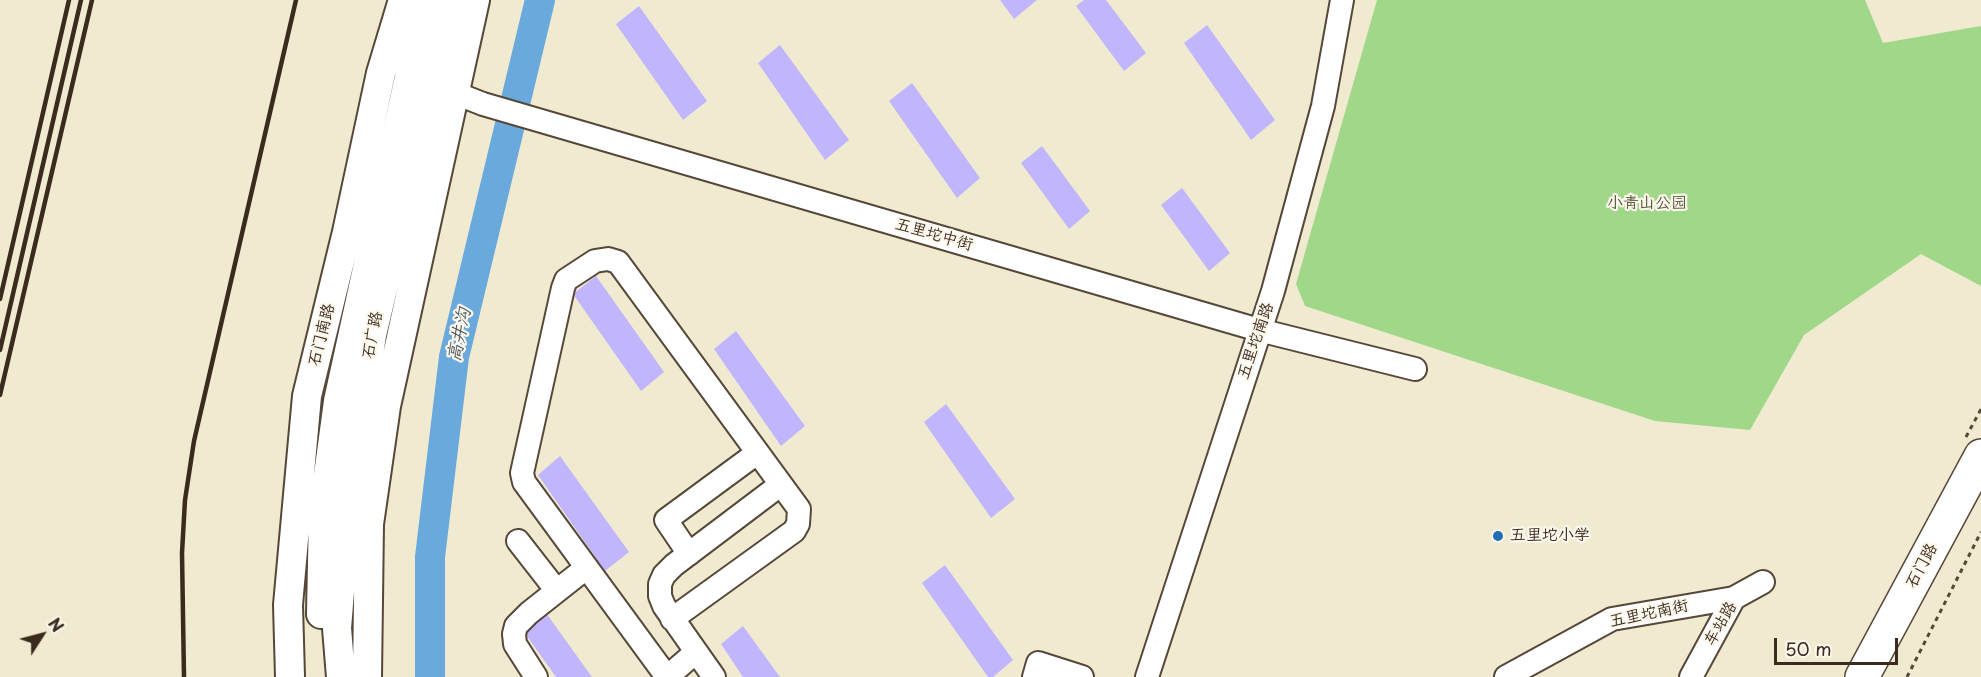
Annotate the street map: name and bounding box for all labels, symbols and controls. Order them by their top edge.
park label: 小青山公园 [1607,194,1687,214]
street label: 五里坨中街 [893,215,975,255]
street label: 五里坨南路 [1234,300,1278,382]
street label: 石门南路 [305,302,339,368]
water label: 高井沟 [444,306,476,364]
street label: 石广路 [359,310,387,360]
place label: 五里坨小学 [1510,526,1590,546]
marker: 五里坨小学 [1491,529,1505,543]
street label: 石门路 [1902,540,1942,592]
street label: 五里坨南街 [1608,596,1690,632]
street label: 车站路 [1701,598,1741,650]
north arrow [12,605,72,665]
text: N [43,612,70,637]
scale bar [1777,626,1902,664]
text: 50 m [1785,635,1832,662]

